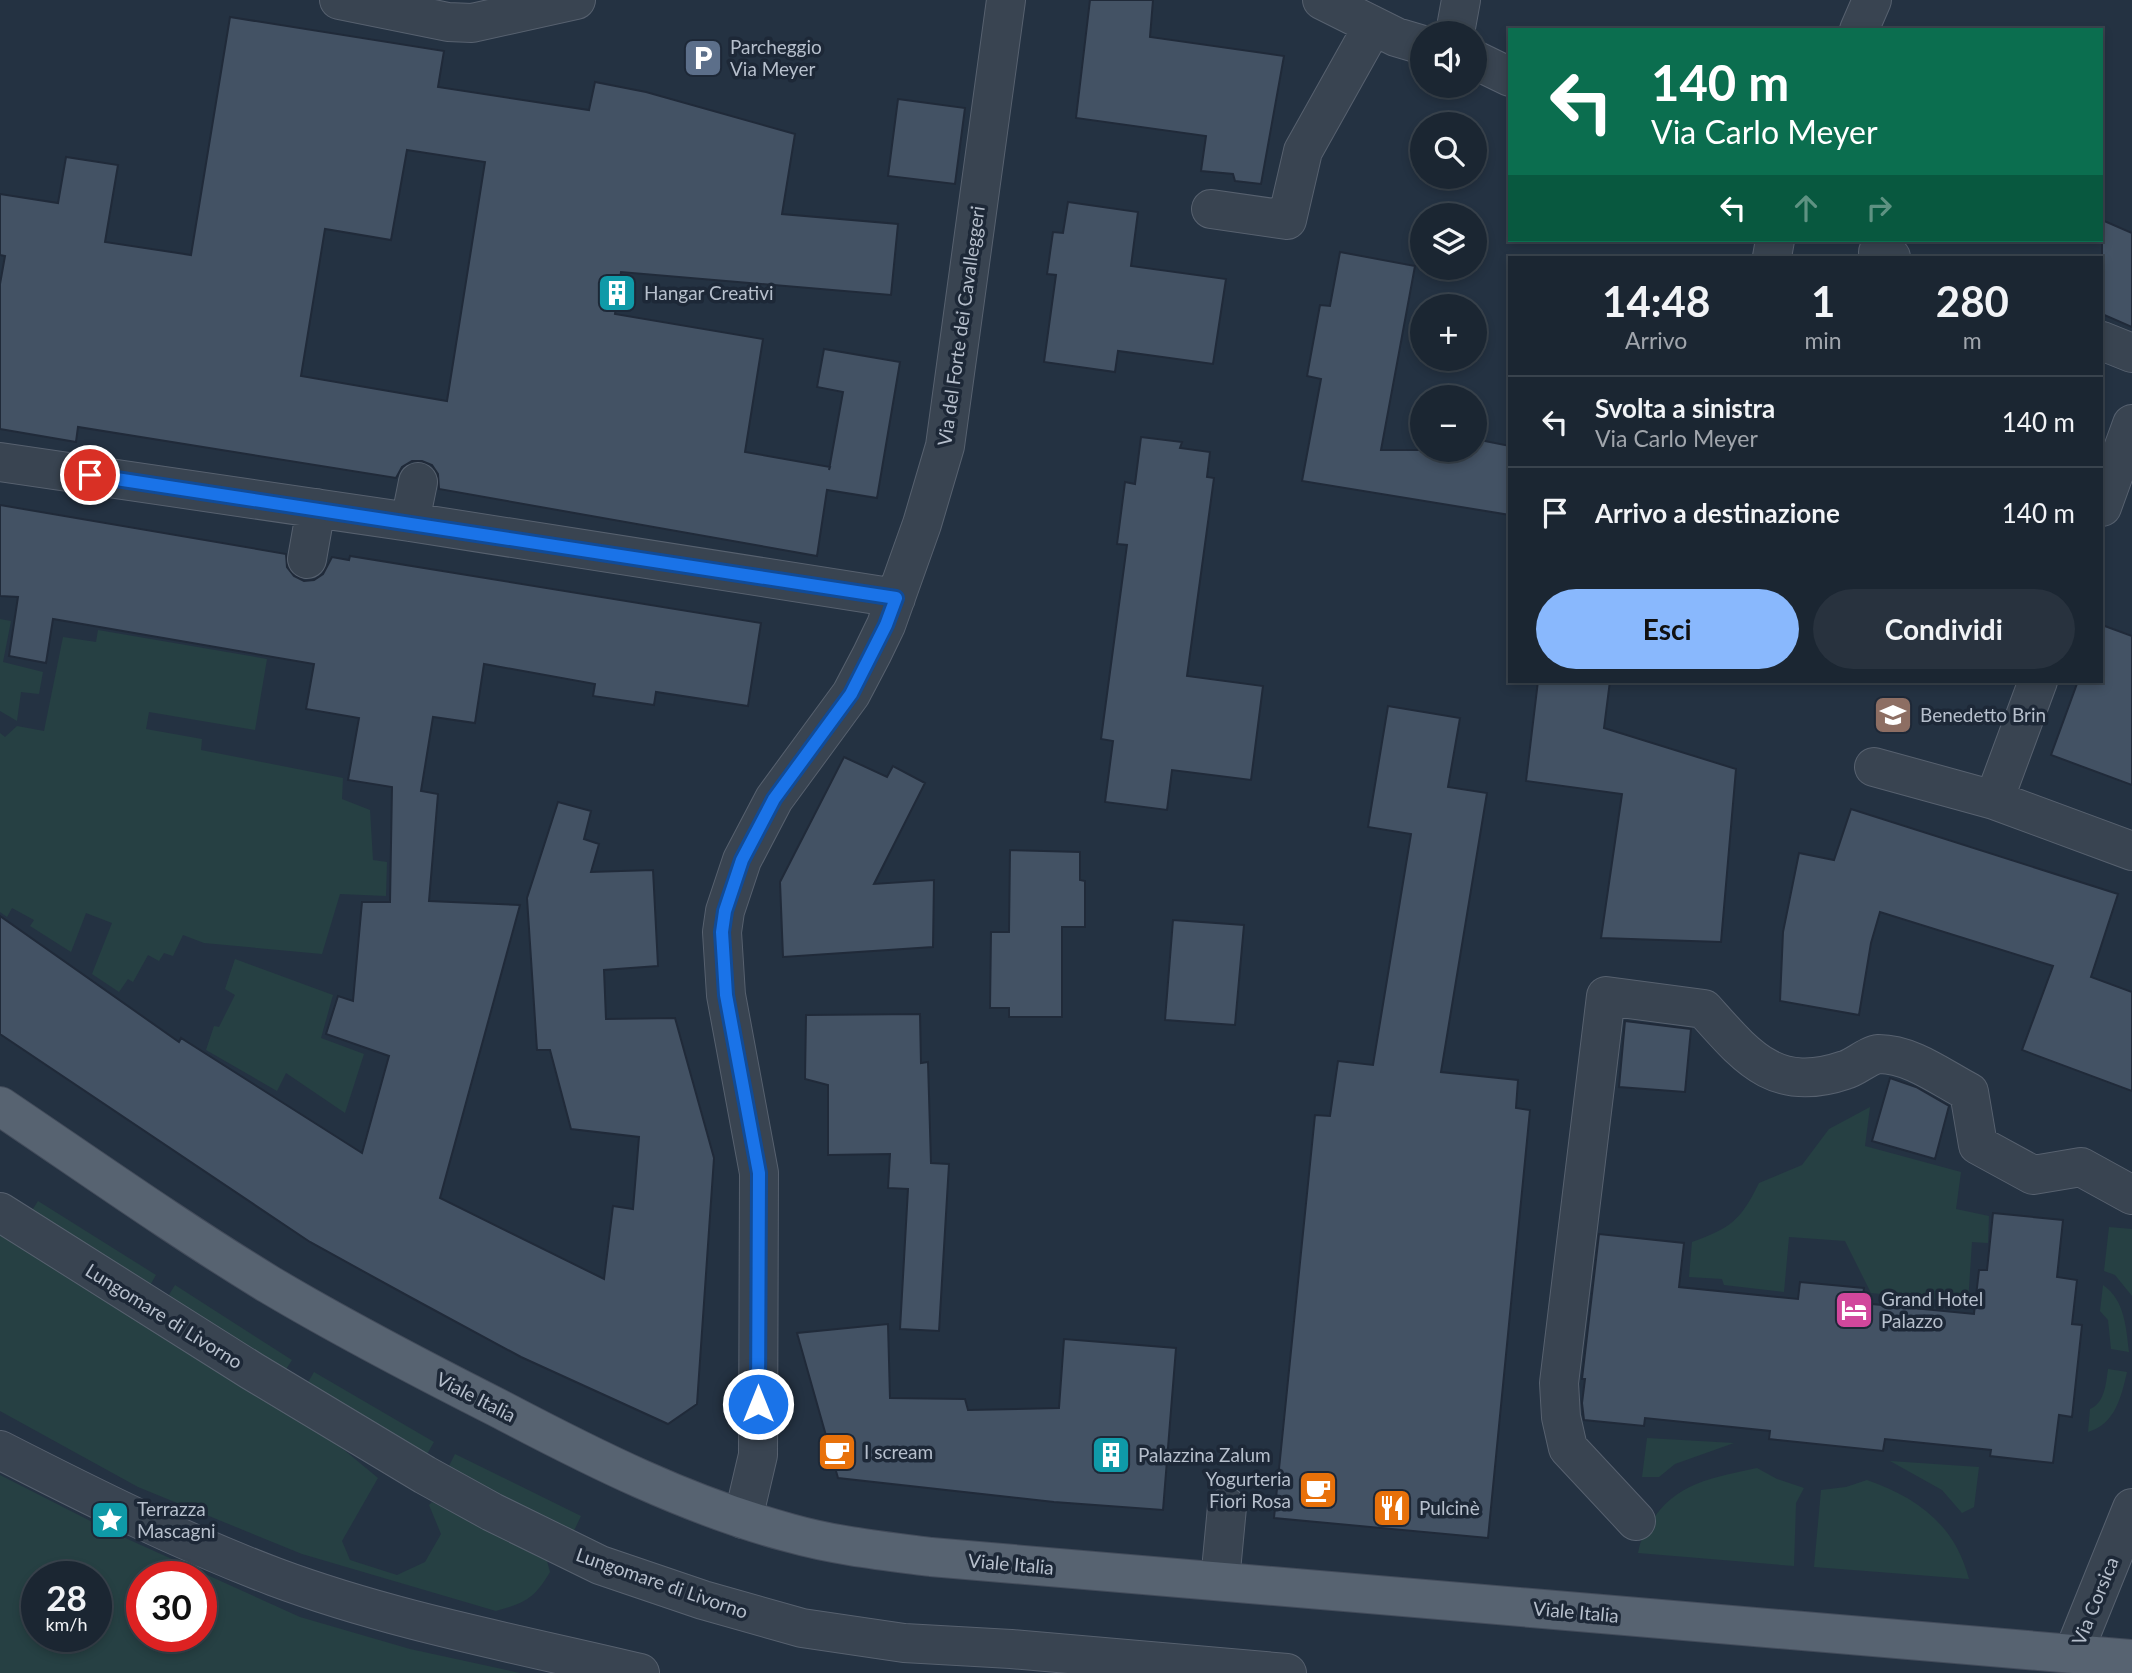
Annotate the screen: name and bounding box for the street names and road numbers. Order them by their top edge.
street label: Via del Forte dei Cavalleggeri [932,204,989,447]
street label: Lungomare di Livorno [82,1258,247,1373]
street label: Viale Italia [433,1367,520,1426]
street label: Lungomare di Livorno [573,1542,751,1623]
street label: Viale Italia [967,1548,1055,1579]
street label: Via Corsica [2066,1553,2123,1648]
street label: Viale Italia [1532,1596,1620,1627]

